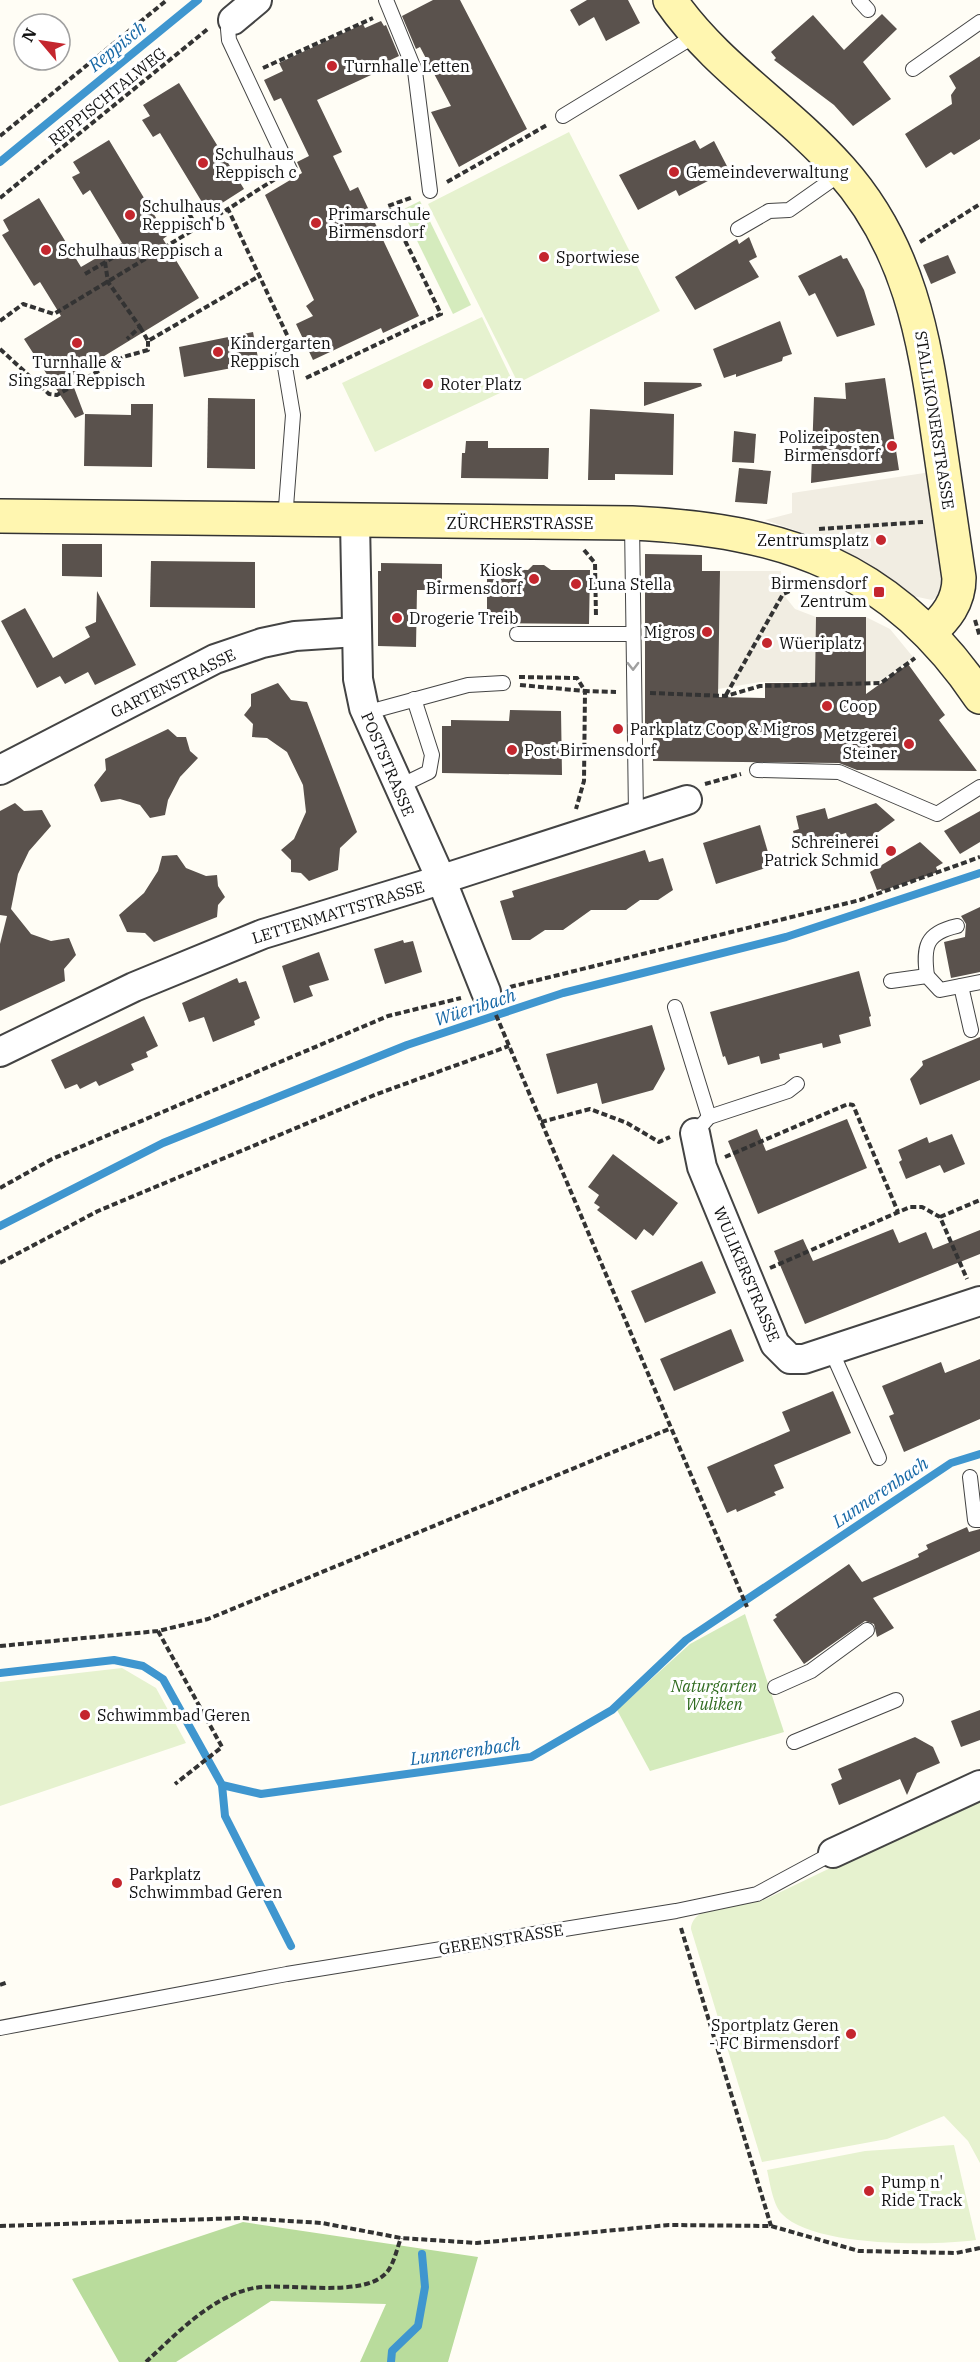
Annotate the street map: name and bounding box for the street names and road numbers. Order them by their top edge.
street label: REPPISCHTALWEG [44,42,170,150]
street label: STALLIKONERSTRASSE [911,329,959,511]
street label: ZÜRCHERSTRASSE [446,513,594,533]
street label: GARTENSTRASSE [107,644,239,722]
street label: POSTSTRASSE [357,709,419,819]
street label: LETTENMATTSTRASSE [249,876,427,948]
street label: WULIKERSTRASSE [709,1203,785,1345]
street label: GERENSTRASSE [437,1919,565,1959]

